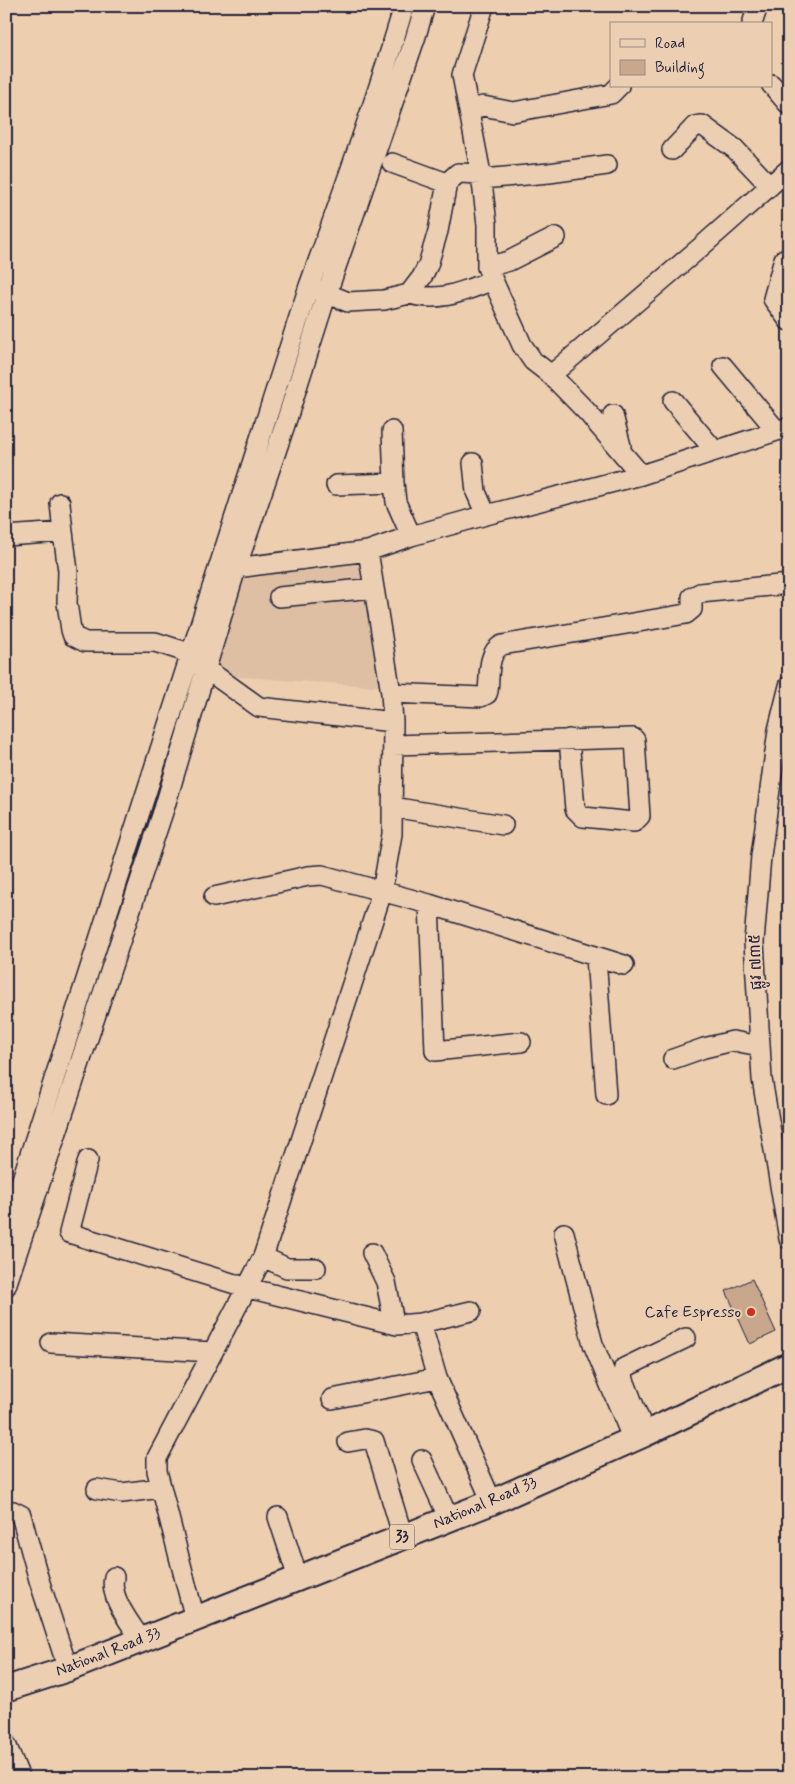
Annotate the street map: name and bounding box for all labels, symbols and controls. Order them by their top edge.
legend [610,22,772,88]
text: Road [655,34,685,54]
text: Building [655,58,705,79]
street label: ផ្លូវ ៧៣៥ [745,933,770,990]
place label: Cafe Espresso [645,1302,741,1323]
marker: Cafe Espresso [745,1306,757,1318]
street label: National Road 33 [430,1472,540,1534]
road number: 33 [390,1524,414,1550]
street label: National Road 33 [53,1622,164,1682]

